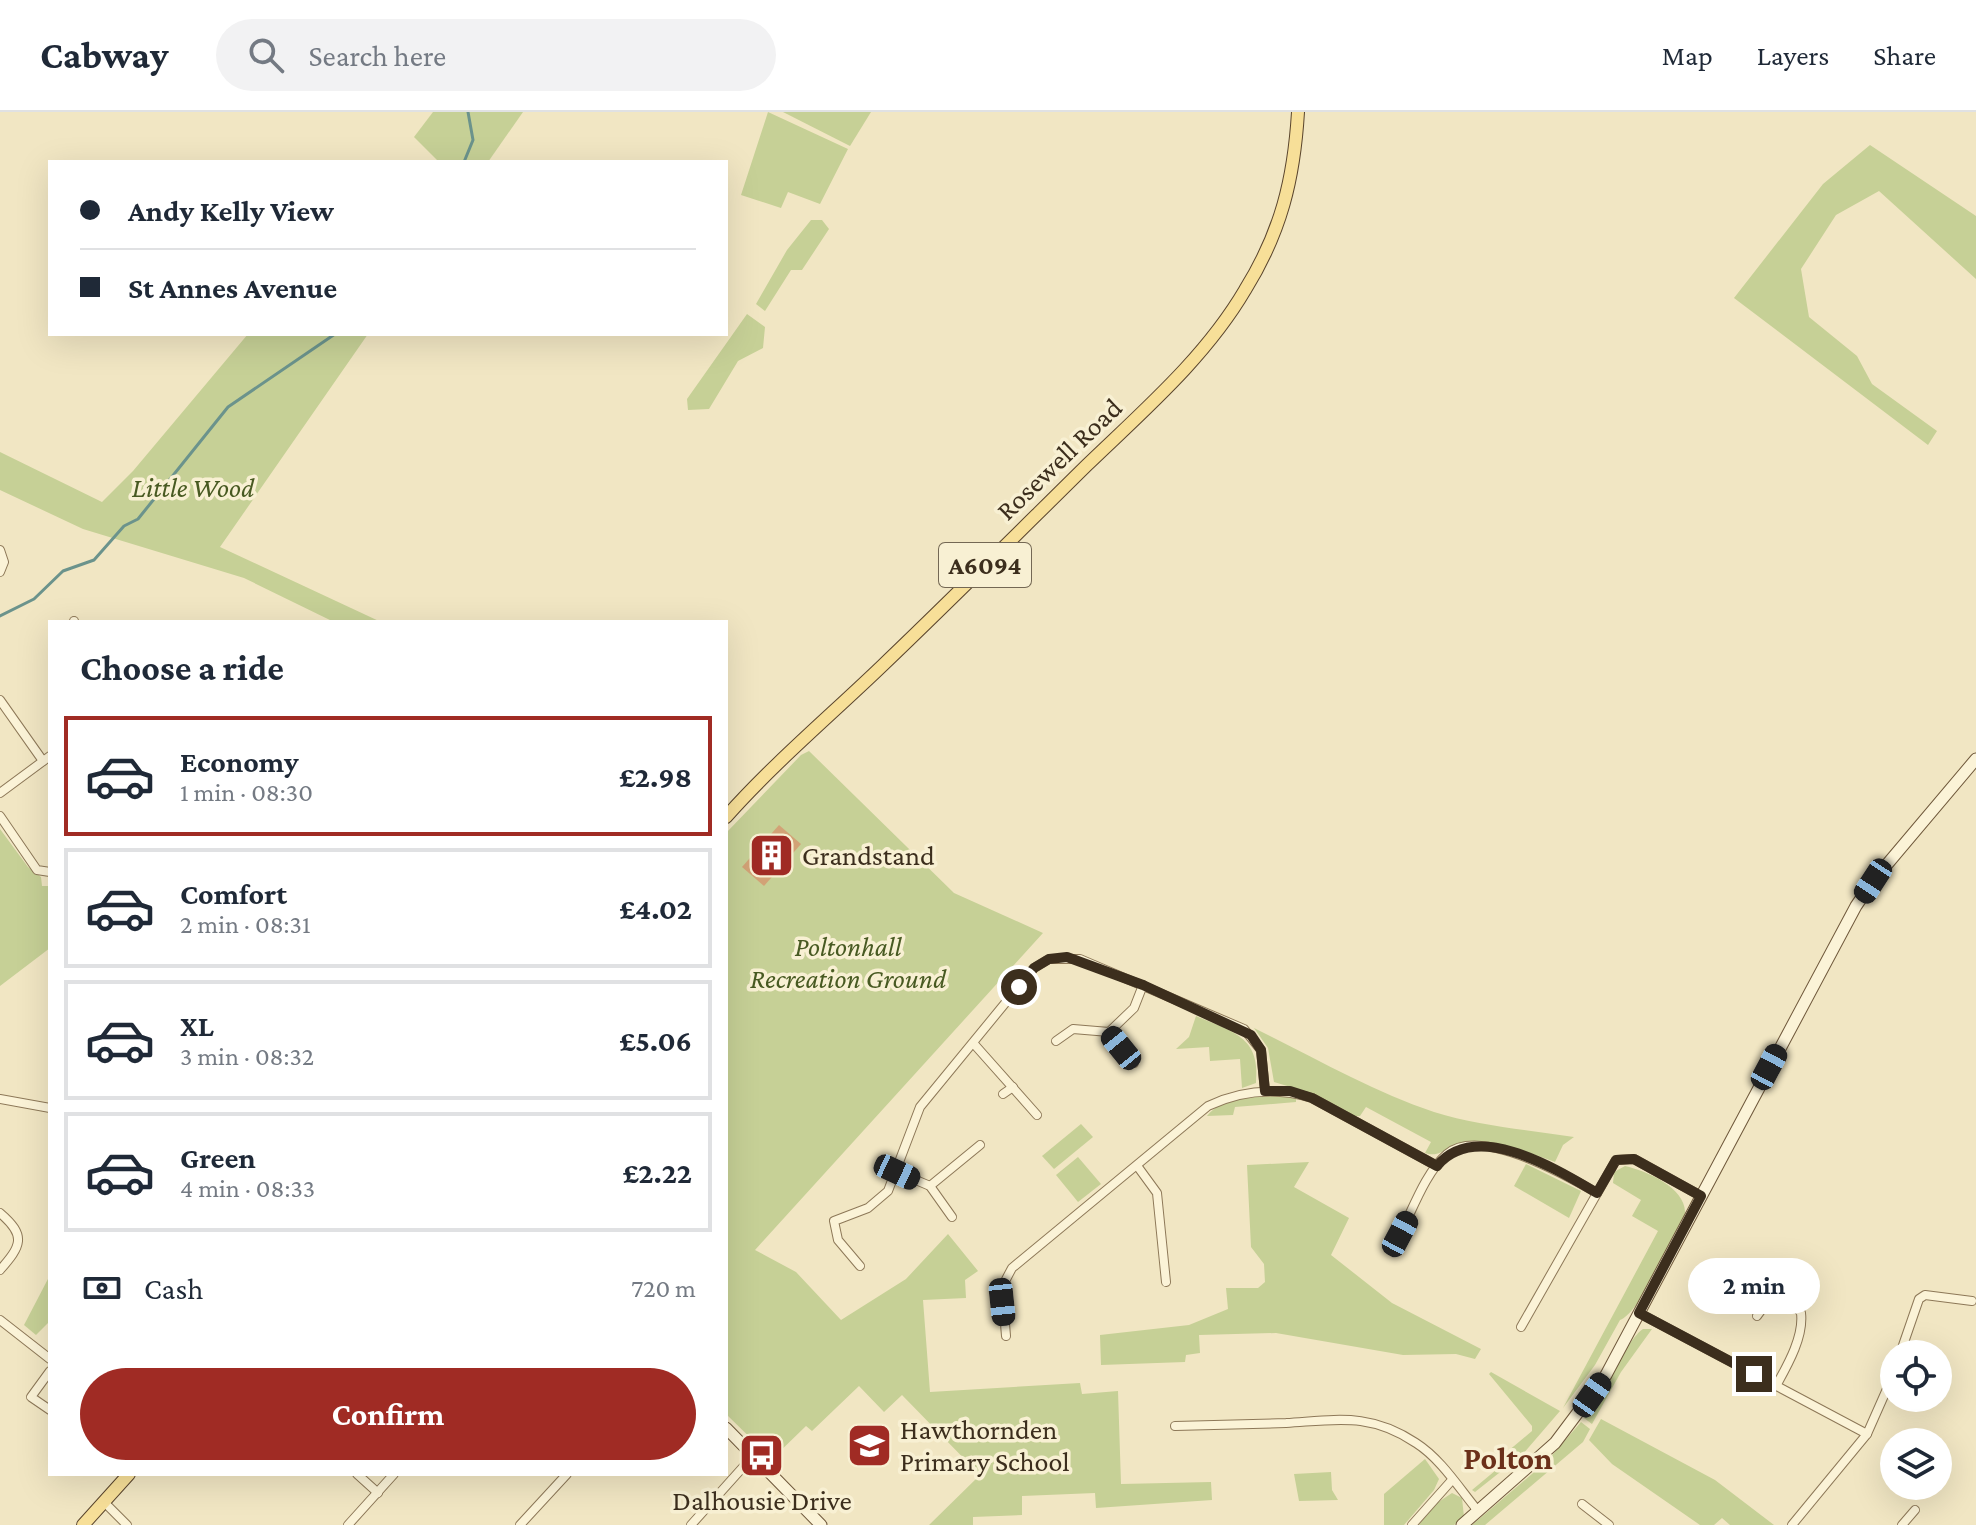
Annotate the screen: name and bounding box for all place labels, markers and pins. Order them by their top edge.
building icon: Grandstand [747,831,795,879]
place label: Grandstand [802,840,935,871]
place label: Hawthornden Primary School [900,1414,1070,1477]
school or university icon: Hawthornden Primary School [845,1421,893,1469]
bus stop icon: Dalhousie Drive [738,1431,786,1479]
place label: Dalhousie Drive [672,1485,852,1516]

